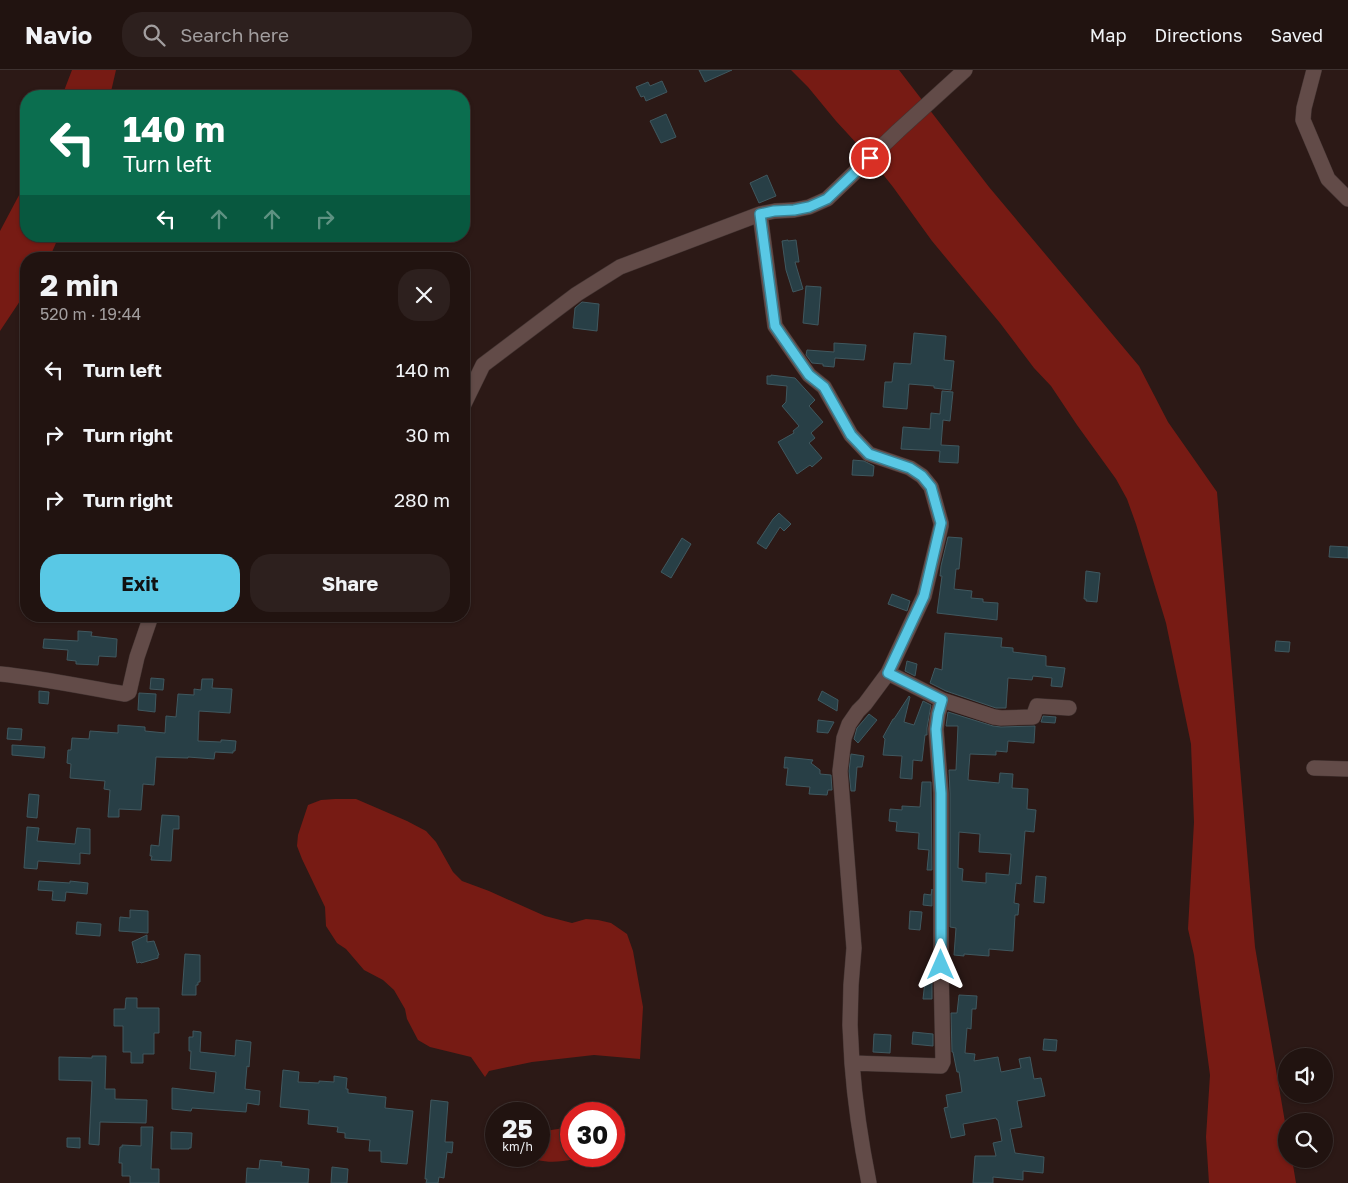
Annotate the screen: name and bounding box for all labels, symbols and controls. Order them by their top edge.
search box [122,12,472,57]
text: Navio [25,20,92,49]
icon: search [140,21,168,49]
text: Search here [180,23,289,46]
text: Map [1090,24,1126,46]
text: Directions [1154,24,1242,46]
text: Saved [1270,24,1323,46]
text: 140 m [123,108,225,150]
icon: left [40,110,105,175]
pin [849,137,891,179]
icon: arrive [856,144,884,172]
text: Turn left [123,150,212,177]
icon: left [152,205,180,233]
icon: ahead [205,205,233,233]
icon: ahead [258,205,286,233]
icon: right [311,205,339,233]
text: 2 min [40,267,118,303]
button: close [398,269,450,321]
text: 520 m · 19:44 [40,304,141,324]
icon: left [40,356,68,384]
text: Turn left [83,358,162,381]
text: 140 m [396,358,450,381]
icon: right [40,421,68,449]
text: Turn right [83,423,173,446]
text: 30 m [406,423,450,446]
icon: right [40,486,68,514]
text: Turn right [83,488,173,511]
text: 280 m [394,488,450,511]
button: Exit [40,554,240,612]
button: Share [250,554,450,612]
position arrow [914,938,966,990]
map controls [1278,1048,1333,1168]
button: sound [1278,1048,1333,1103]
speed limit sign: 30 [560,1102,625,1167]
text: 25 [502,1113,533,1144]
button: search [1278,1113,1333,1168]
text: km/h [502,1139,533,1154]

